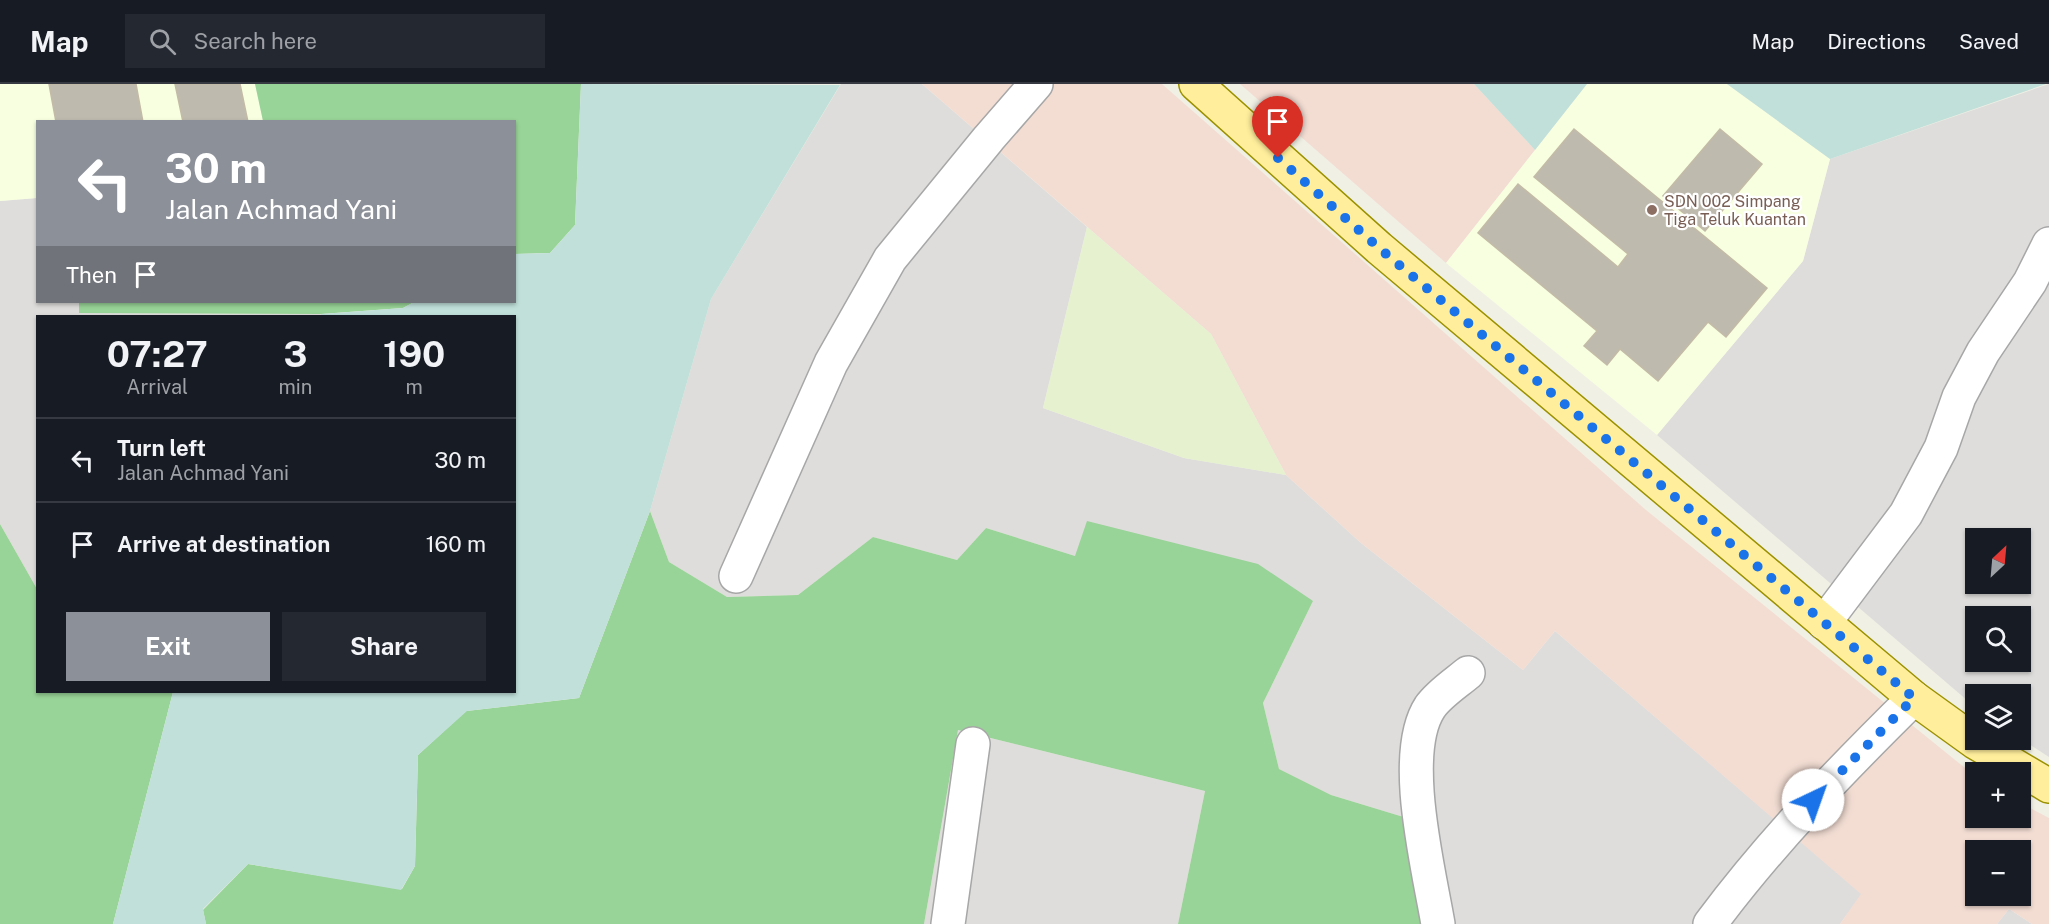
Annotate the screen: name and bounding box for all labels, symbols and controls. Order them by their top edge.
search box [125,14,545,68]
text: Map [30,25,89,58]
icon: search [146,25,179,58]
text: Search here [194,28,317,54]
text: Map [1752,29,1794,54]
text: Directions [1827,29,1926,54]
text: Saved [1959,29,2019,54]
pin [1252,96,1303,158]
icon: arrive [1261,105,1294,138]
text: 30 m [165,143,267,192]
icon: left [66,144,144,222]
place label: SDN 002 Simpang Tiga Teluk Kuantan [1664,192,1806,229]
text: Jalan Achmad Yani [165,193,397,225]
marker: SDN 002 Simpang Tiga Teluk Kuantan [1645,203,1659,217]
icon: arrive [129,258,162,291]
text: Then [66,262,117,288]
text: 07:27 [107,333,208,375]
text: 3 [283,333,307,375]
text: 190 [383,333,445,375]
text: Arrival [126,375,188,399]
text: min [278,375,312,399]
text: m [406,375,423,399]
text: Turn left [117,435,206,461]
icon: left [66,444,99,477]
text: 30 m [434,447,486,473]
text: Jalan Achmad Yani [117,461,289,485]
icon: arrive [66,528,99,561]
north arrow [1965,528,2031,594]
map controls [1965,528,2031,906]
text: Arrive at destination [117,531,330,557]
text: 160 m [426,531,486,557]
button: search [1965,606,2031,672]
button: Exit [66,612,270,681]
button: Share [282,612,486,681]
button: layers [1965,684,2031,750]
button: + [1965,762,2031,828]
position arrow [1781,768,1845,832]
button: − [1965,840,2031,906]

